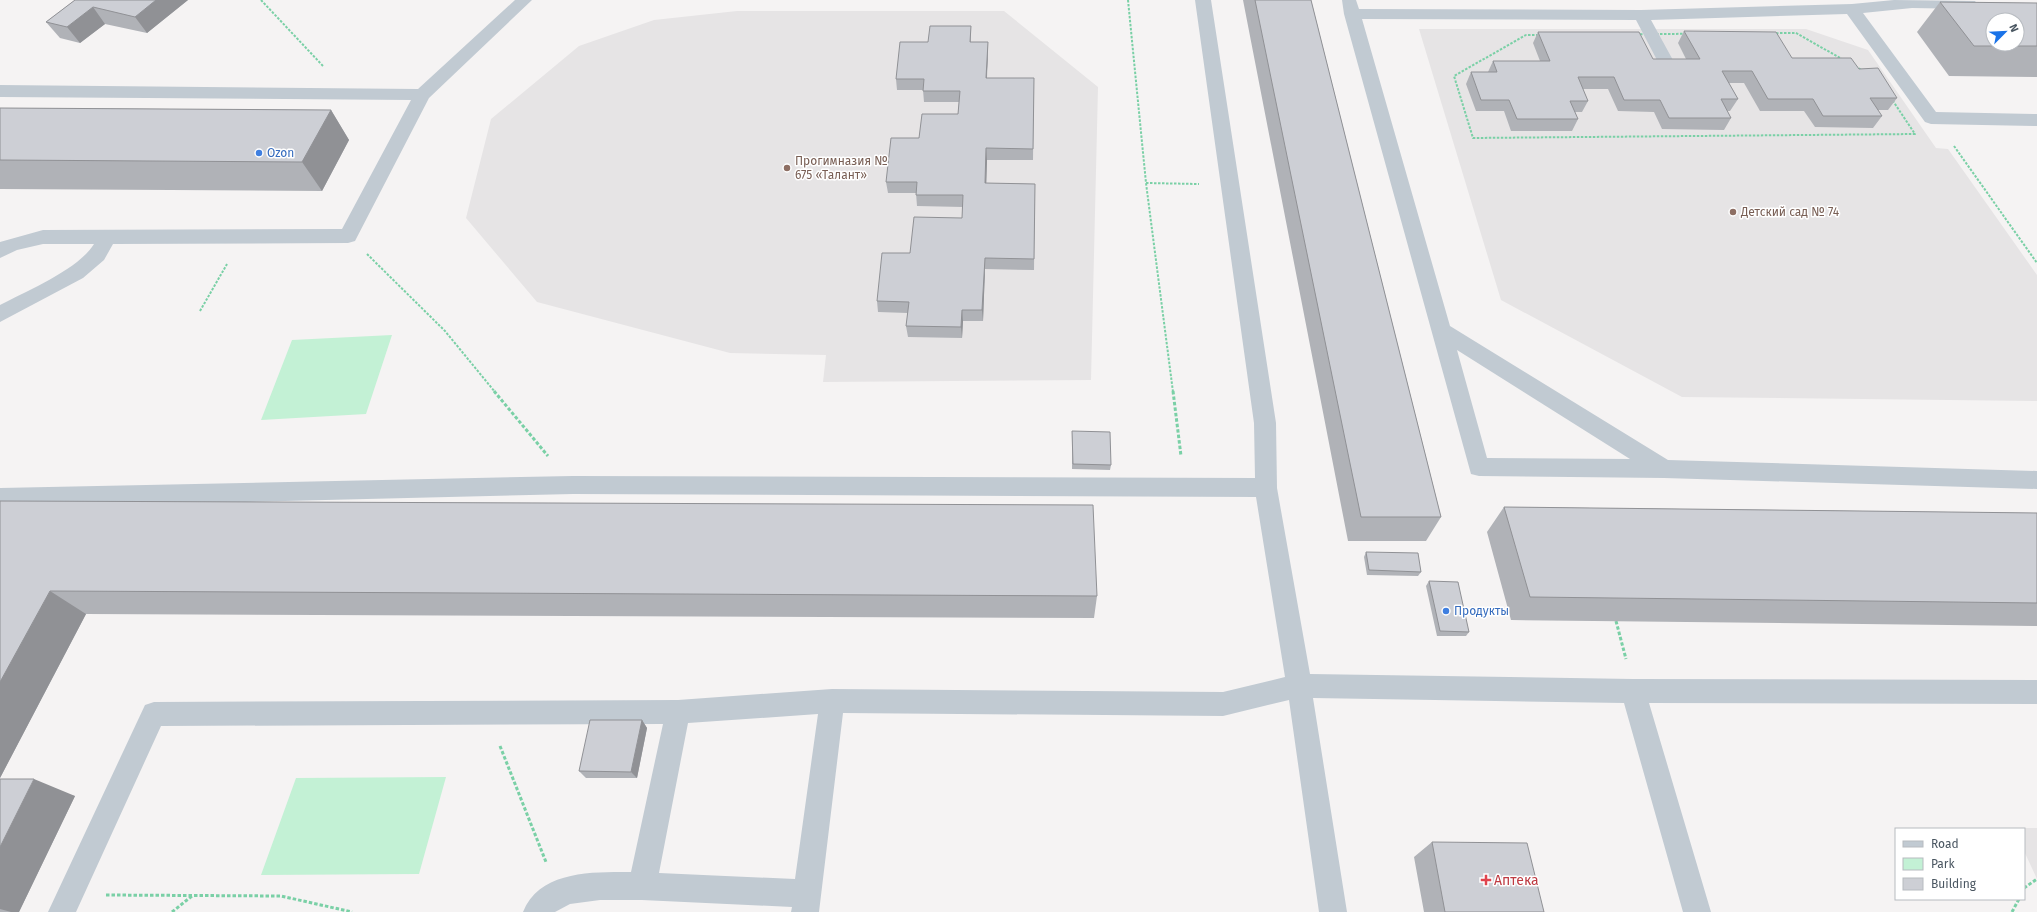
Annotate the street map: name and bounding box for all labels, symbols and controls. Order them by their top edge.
north arrow [1985,12,2025,52]
text: N [2006,22,2021,34]
place label: Ozon [267,146,294,160]
marker: Ozon [254,148,264,158]
place label: Прогимназия № 675 «Талант» [795,154,888,182]
marker: Прогимназия № 675 «Талант» [782,163,792,173]
place label: Детский сад № 74 [1740,205,1840,219]
marker: Детский сад № 74 [1728,207,1738,217]
place label: Продукты [1454,604,1509,618]
marker: Продукты [1441,606,1451,616]
legend [1895,828,2025,900]
text: Road [1931,837,1959,851]
text: Park [1931,857,1955,871]
place label: Аптека [1494,872,1539,889]
marker: Аптека [1481,875,1491,885]
text: Building [1931,877,1977,891]

